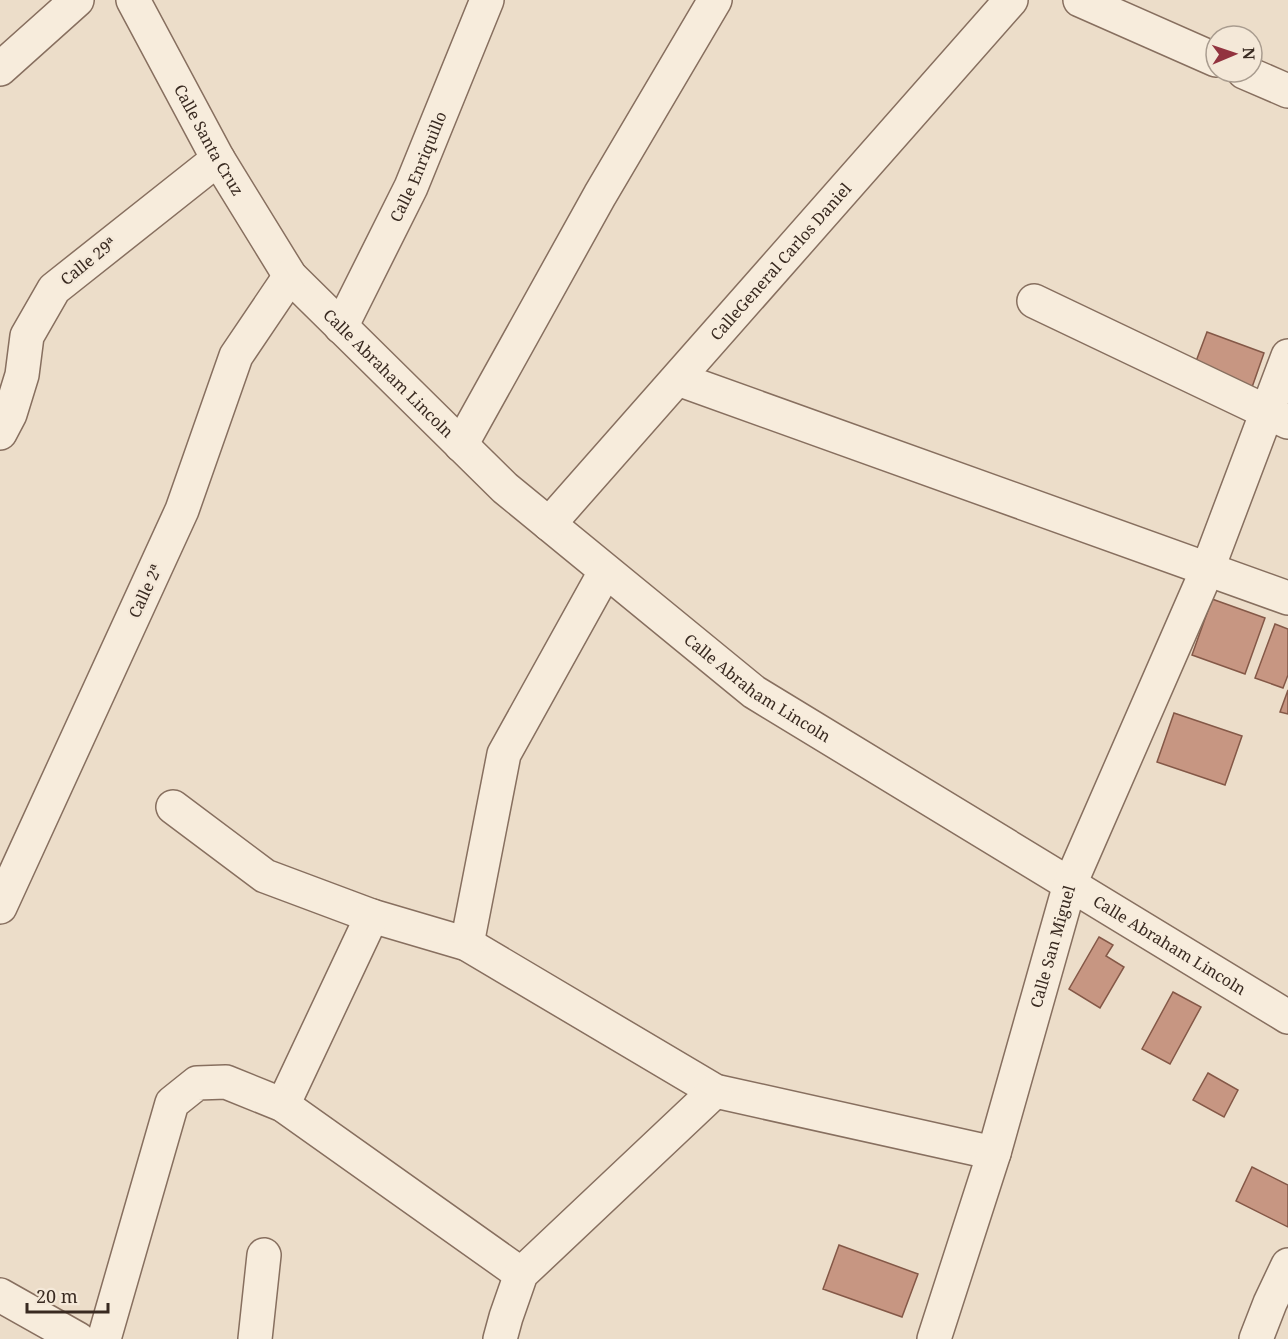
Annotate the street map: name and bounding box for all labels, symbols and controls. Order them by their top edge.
north arrow [1204,24,1264,84]
text: N [1238,47,1260,61]
street label: Calle Santa Cruz [169,80,249,199]
street label: Calle Enriquillo [384,108,452,226]
street label: CalleGeneral Carlos Daniel [705,178,856,345]
street label: Calle 29ª [56,232,120,290]
street label: Calle Abraham Lincoln [318,304,459,442]
street label: Calle 2ª [123,561,167,621]
street label: Calle Abraham Lincoln [680,628,835,747]
street label: Calle San Miguel [1025,883,1080,1010]
street label: Calle Abraham Lincoln [1089,890,1250,1000]
scale bar [27,1276,108,1314]
text: 20 m [36,1284,78,1308]

